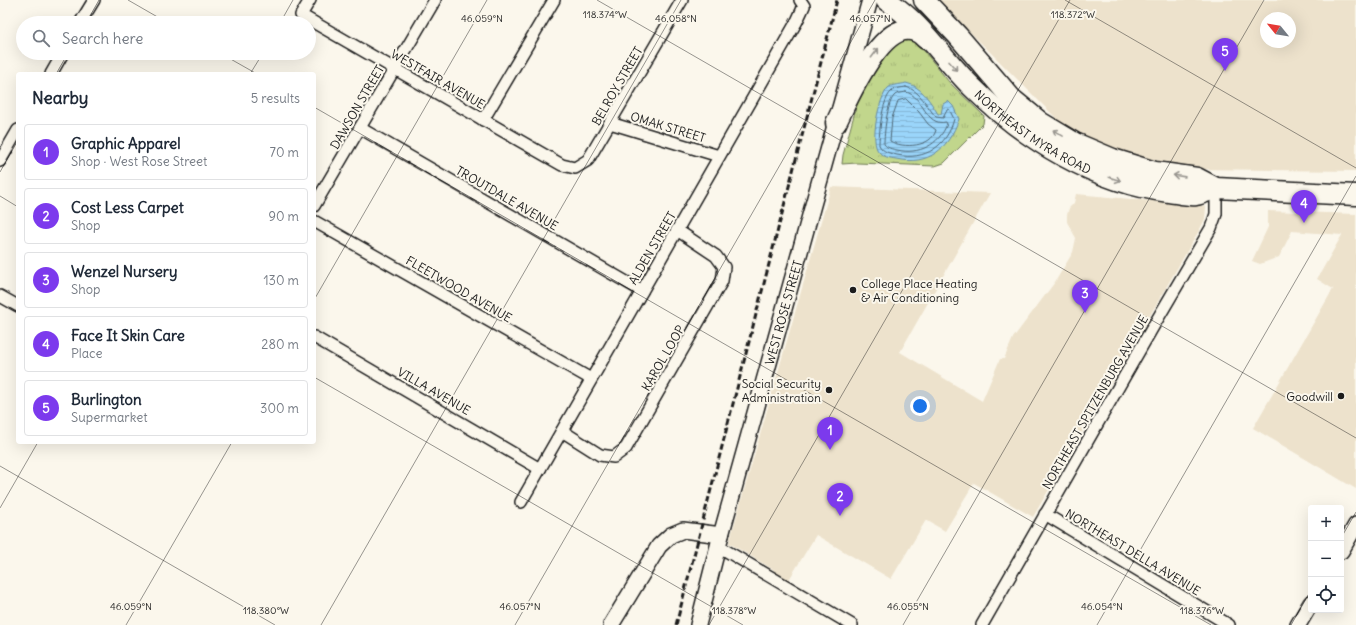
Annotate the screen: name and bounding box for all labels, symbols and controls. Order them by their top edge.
text: 118.374°W [583,8,627,21]
text: 118.372°W [1051,8,1095,21]
text: 46.059°N [461,12,503,25]
text: 46.058°N [655,12,697,25]
text: 46.057°N [849,12,891,25]
north arrow [1260,12,1296,48]
search box [16,16,316,60]
icon: search [30,27,52,49]
text: Search here [62,29,143,48]
pin: 5 [1212,38,1238,71]
street label: BELROY STREET [588,44,646,128]
street label: WESTFAIR AVENUE [388,46,488,112]
one-way arrow [871,47,879,58]
one-way arrow [949,60,958,71]
street label: DAWSON STREET [327,62,387,152]
text: Nearby [32,87,88,109]
street label: NORTHEAST MYRA ROAD [972,87,1094,176]
text: 5 results [251,90,300,107]
street label: OMAK STREET [629,108,707,146]
one-way arrow [1052,128,1064,136]
text: Graphic Apparel [71,134,181,153]
text: 1 [43,144,49,161]
text: 70 m [270,144,299,161]
text: Shop · West Rose Street [71,153,207,170]
street label: TROUTDALE AVENUE [453,163,561,233]
one-way arrow [1173,172,1186,179]
one-way arrow [1109,175,1121,183]
pin: 4 [1291,190,1317,223]
text: Cost Less Carpet [71,198,184,217]
text: 2 [42,208,50,225]
text: 90 m [268,208,299,225]
street label: ALDEN STREET [625,209,679,287]
text: Shop [71,217,100,234]
street label: FLEETWOOD AVENUE [403,253,515,325]
street label: WEST ROSE STREET [761,258,805,366]
text: Wenzel Nursery [71,262,177,281]
text: 3 [42,272,50,289]
text: 130 m [263,272,299,289]
place label: College Place Heating & Air Conditioning [861,276,978,305]
pin: 3 [1072,280,1098,313]
text: Shop [71,281,100,298]
marker: College Place Heating & Air Conditioning [848,285,858,295]
street label: NORTHEAST SPITZENBURG AVENUE [1039,312,1151,492]
street label: KAROL LOOP [638,323,688,393]
text: Face It Skin Care [71,326,185,345]
text: 4 [42,336,50,353]
text: 280 m [261,336,299,353]
text: Place [71,345,102,362]
street label: VILLA AVENUE [395,364,473,418]
place label: Social Security Administration [742,376,821,405]
marker: Social Security Administration [824,385,834,395]
place label: Goodwill [1286,389,1333,404]
text: Burlington [71,390,142,409]
marker: Goodwill [1336,391,1346,401]
your location [910,396,930,416]
text: 5 [42,400,50,417]
text: 300 m [260,400,299,417]
text: Supermarket [71,409,148,426]
pin: 1 [817,417,843,450]
pin: 2 [827,483,853,516]
map controls [1308,505,1344,613]
button: + [1308,505,1344,541]
street label: NORTHEAST DELLA AVENUE [1063,506,1203,598]
button: − [1308,541,1344,577]
button: locate [1308,577,1344,613]
text: 46.059°N [110,600,152,613]
text: 46.057°N [499,600,541,613]
text: 46.055°N [887,600,929,613]
text: 46.054°N [1081,600,1123,613]
text: 118.380°W [243,604,289,617]
text: 118.378°W [712,604,756,617]
text: 118.376°W [1180,604,1224,617]

